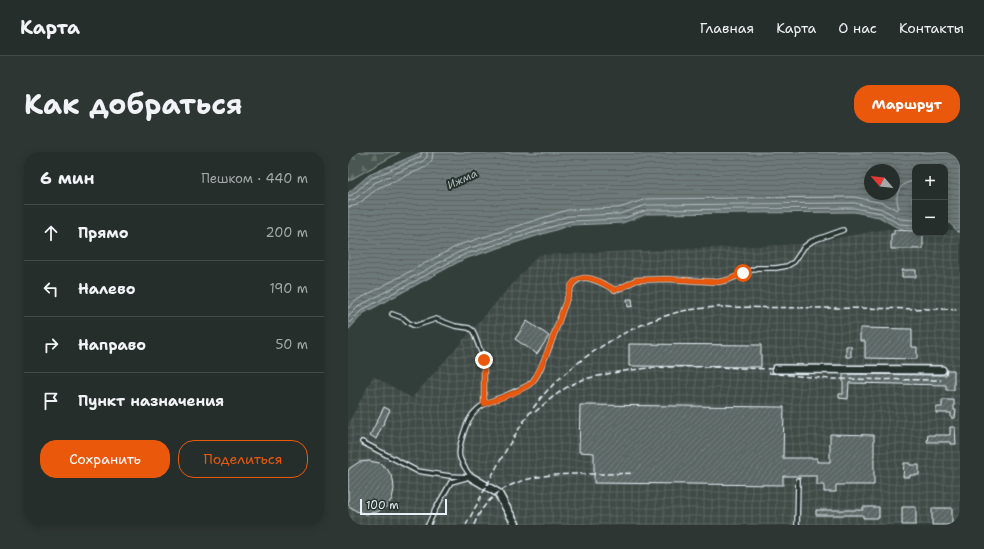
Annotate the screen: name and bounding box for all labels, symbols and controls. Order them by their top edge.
text: Карта [20,15,80,40]
text: Главная [700,19,754,37]
text: Карта [776,19,816,37]
text: О нас [838,19,877,37]
text: Контакты [899,19,964,37]
text: Как добраться [24,85,243,123]
button: Маршрут [854,85,960,123]
north arrow [864,164,900,200]
map controls [912,164,948,236]
button: + [912,164,948,200]
water label: Ижма [445,166,480,193]
text: 6 мин [40,167,95,189]
text: Пешком · 440 m [201,170,308,187]
button: − [912,200,948,236]
icon: ahead [40,222,62,244]
text: Прямо [78,223,128,243]
text: 200 m [266,224,308,241]
route start [734,264,752,282]
icon: left [40,278,62,300]
text: Налево [78,279,136,299]
text: 190 m [269,280,308,297]
icon: right [40,334,62,356]
text: Направо [78,335,146,355]
text: 50 m [275,336,308,353]
route end [475,351,493,369]
icon: arrive [40,390,62,412]
text: Пункт назначения [78,391,224,411]
button: Сохранить [40,440,170,478]
button: Поделиться [178,440,308,478]
scale bar [360,497,447,516]
text: 100 m [366,498,399,513]

